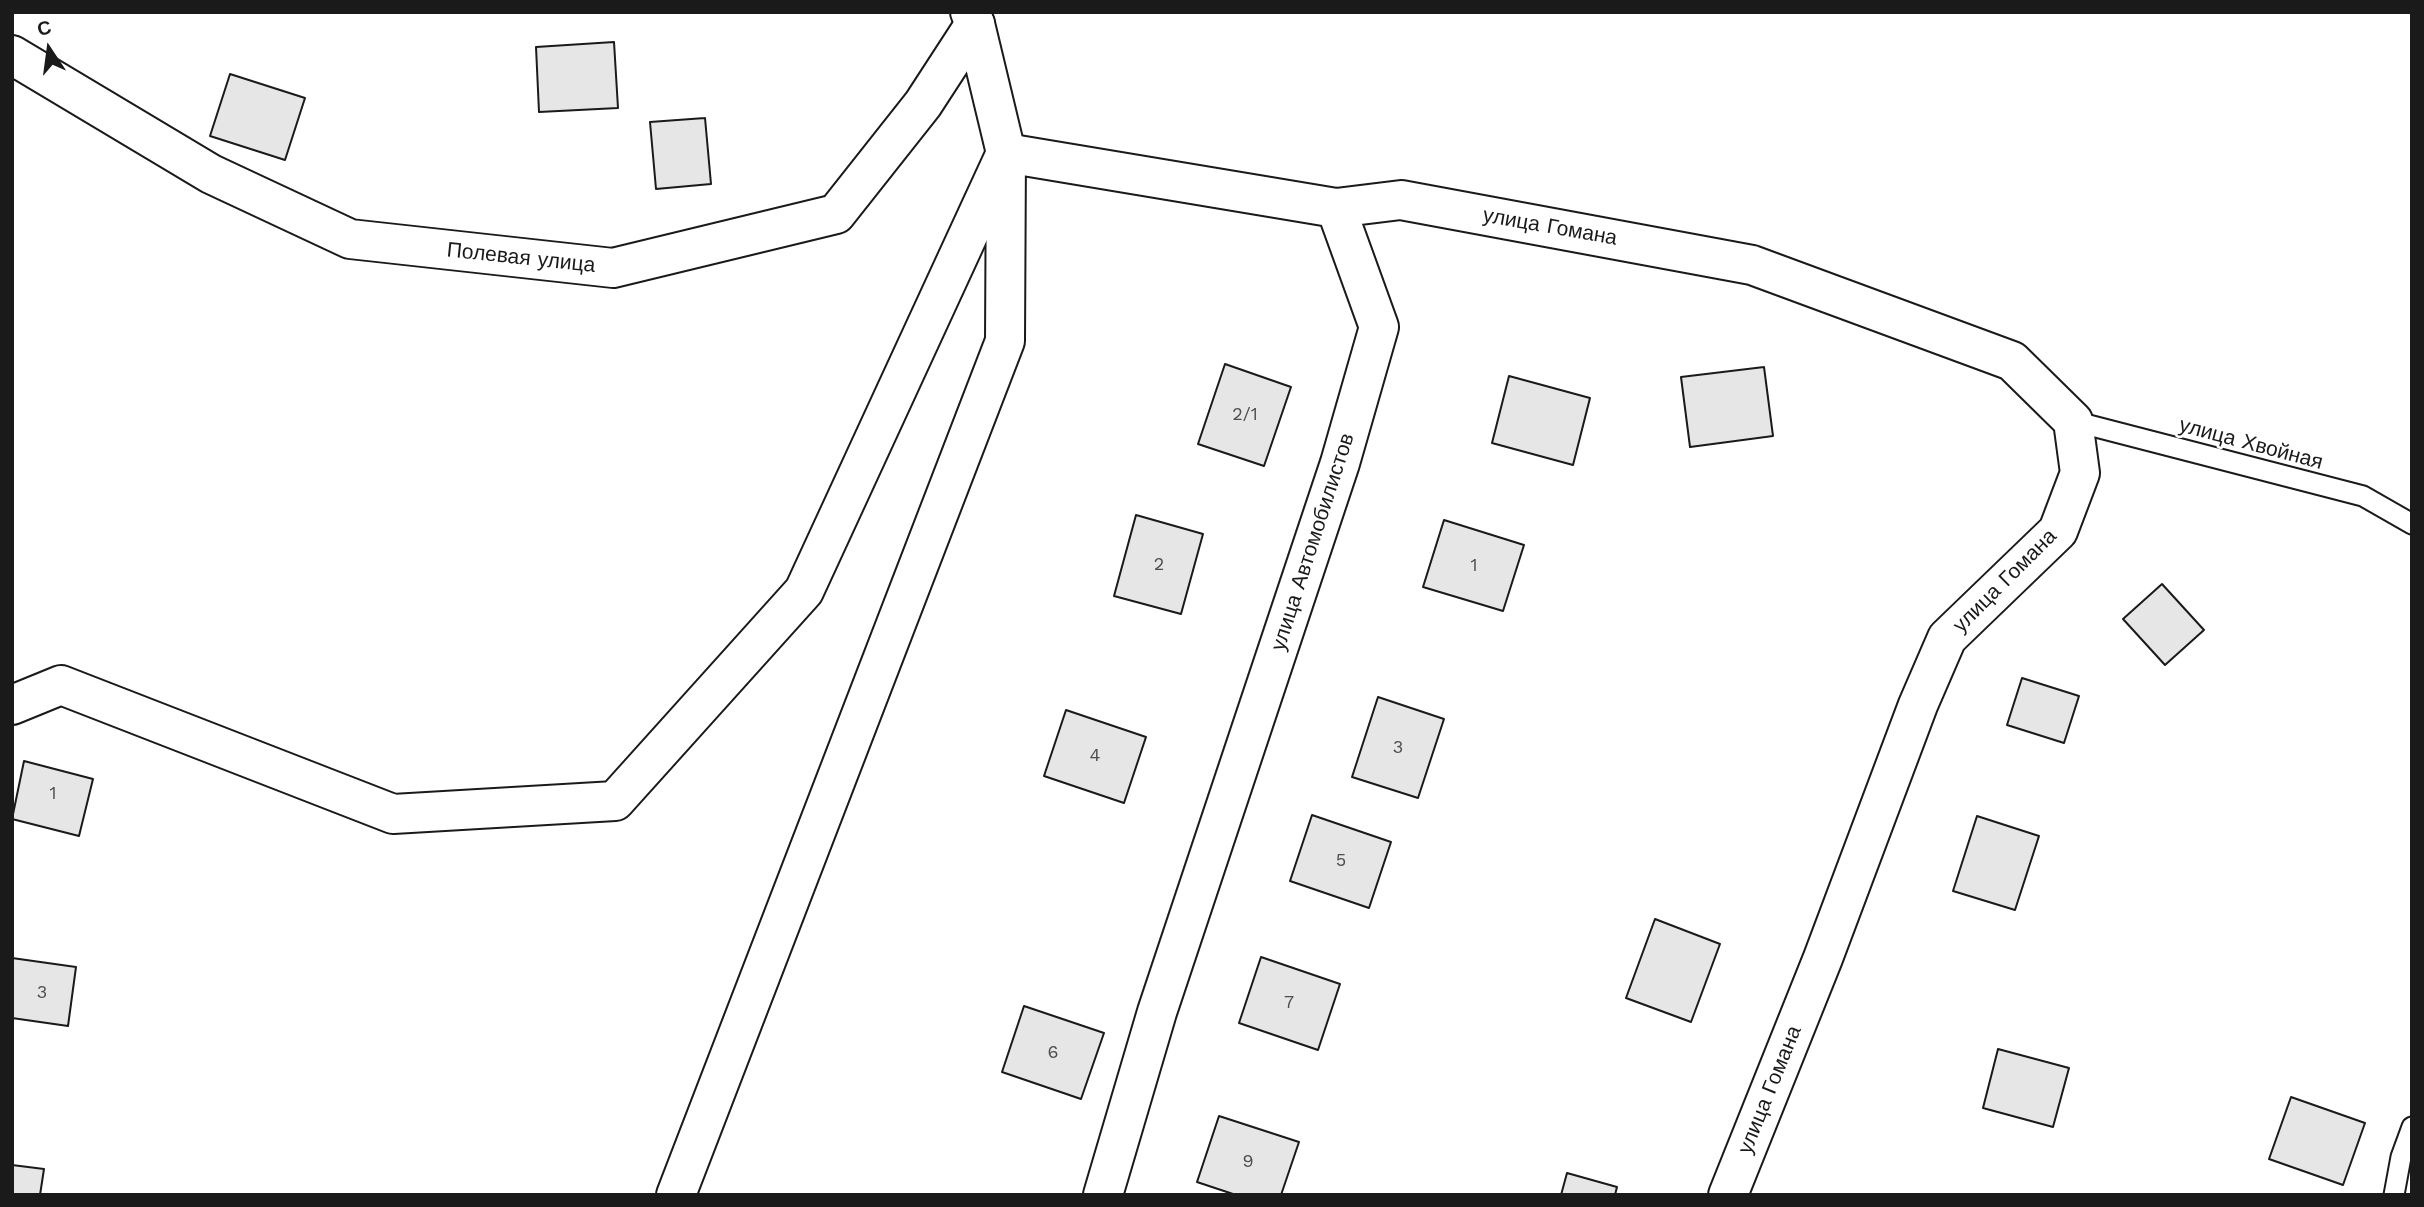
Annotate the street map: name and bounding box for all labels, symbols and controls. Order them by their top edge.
north arrow [14,14,84,84]
text: С [35,15,53,41]
street label: улица Гомана [1481,203,1619,251]
street label: Полевая улица [446,238,596,278]
house number: 2/1 [1232,404,1258,426]
street label: улица Хвойная [2176,413,2326,475]
street label: улица Автомобилистов [1266,430,1360,654]
street label: улица Гомана [1948,524,2062,638]
house number: 2 [1154,554,1164,576]
house number: 1 [1470,555,1478,577]
house number: 3 [1393,737,1403,759]
house number: 4 [1090,745,1100,767]
house number: 1 [49,783,57,805]
house number: 5 [1336,850,1346,872]
house number: 3 [37,982,47,1004]
house number: 7 [1284,992,1294,1014]
street label: улица Гомана [1733,1022,1807,1158]
house number: 6 [1048,1042,1058,1064]
house number: 9 [1242,1151,1254,1173]

